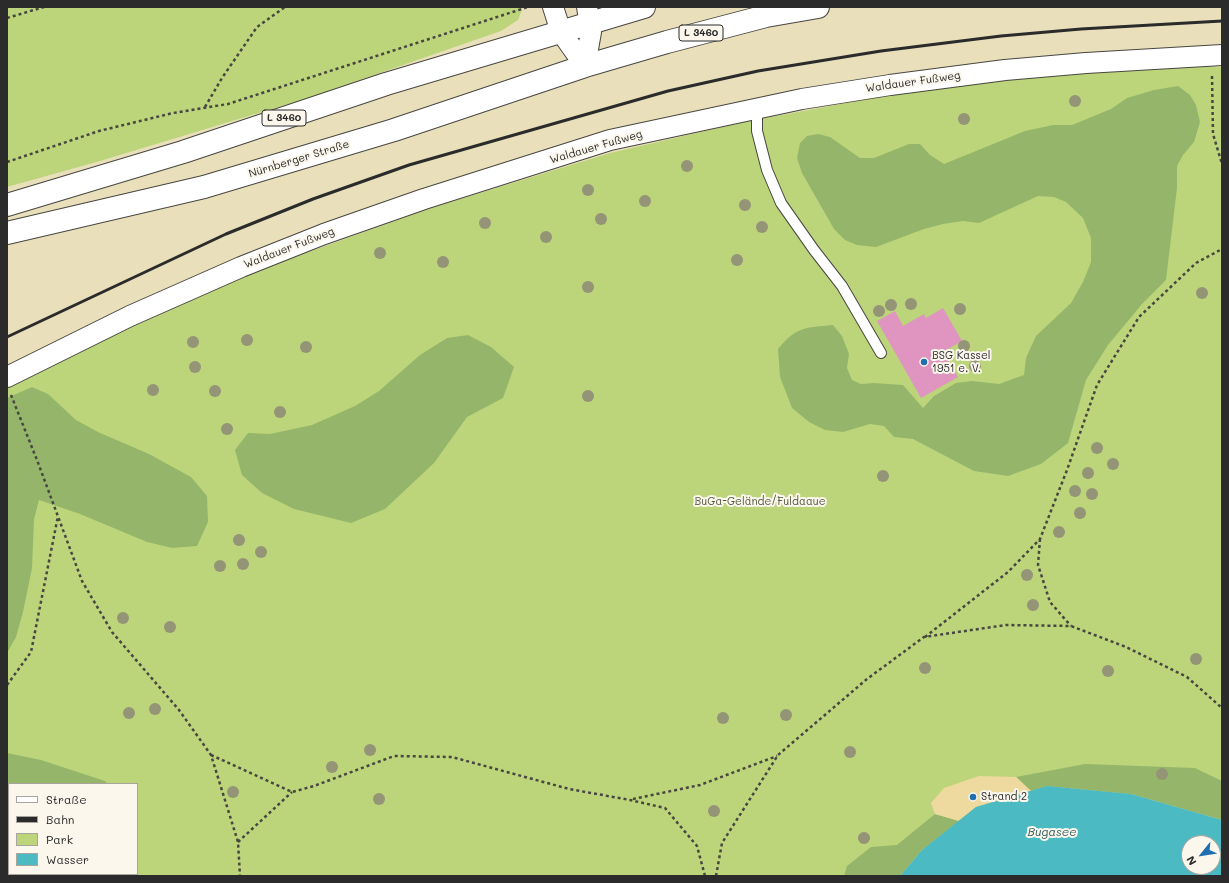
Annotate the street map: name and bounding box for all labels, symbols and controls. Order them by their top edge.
road number: L 3460 [679,25,723,41]
street label: Waldauer Fußweg [865,69,961,95]
road number: L 3460 [262,110,306,126]
street label: Waldauer Fußweg [548,127,644,167]
street label: Nürnberger Straße [247,137,351,181]
street label: Waldauer Fußweg [242,225,336,271]
place label: BSG Kassel 1951 e. V. [932,349,990,375]
marker: BSG Kassel 1951 e. V. [919,357,929,367]
park label: BuGa-Gelände/Fuldaaue [694,495,826,509]
legend [8,783,138,875]
place label: Strand 2 [981,790,1027,804]
text: Straße [46,791,87,807]
marker: Strand 2 [968,792,978,802]
text: Bahn [46,811,74,827]
water label: Bugasee [1027,825,1077,839]
text: Park [46,831,73,847]
north arrow [1181,835,1221,875]
text: Wasser [46,851,89,867]
text: N [1182,853,1200,868]

